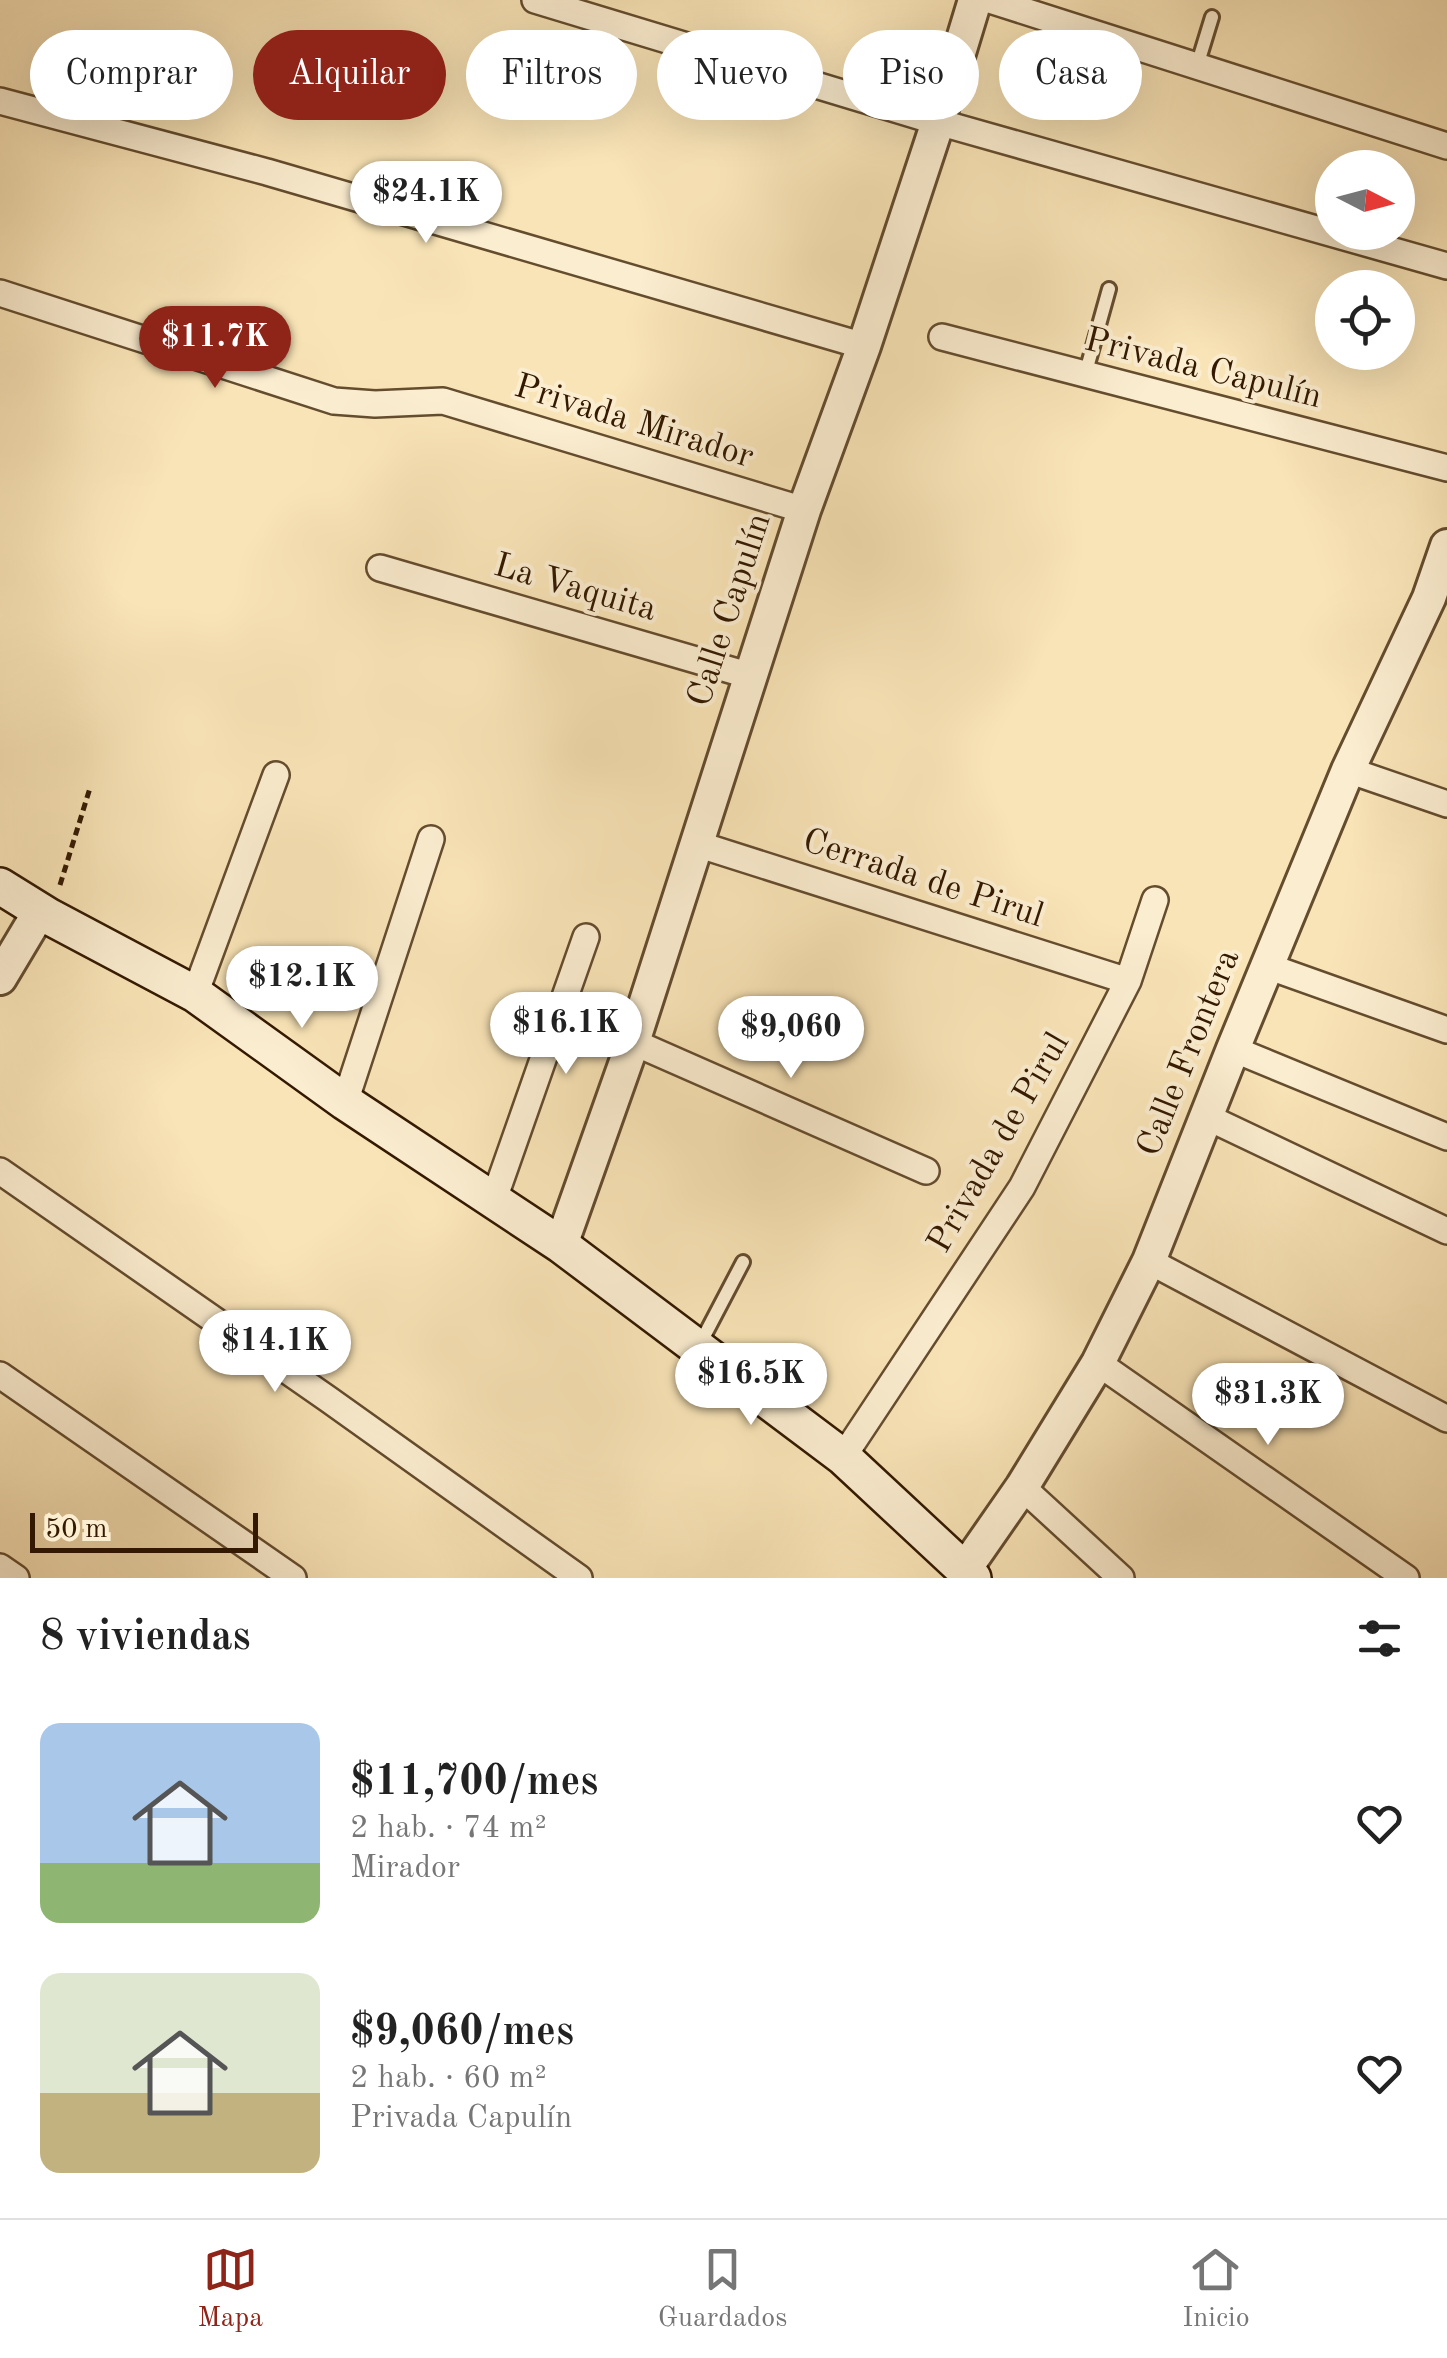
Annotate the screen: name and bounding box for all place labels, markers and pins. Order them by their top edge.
pin: $24.1K [345,161,507,246]
pin: $11.7K [134,306,296,391]
pin: $12.1K [221,946,383,1031]
pin: $16.1K [485,992,647,1077]
pin: $9,060 [710,996,872,1081]
pin: $14.1K [194,1310,356,1395]
pin: $16.5K [670,1343,832,1428]
pin: $31.3K [1187,1363,1349,1448]

